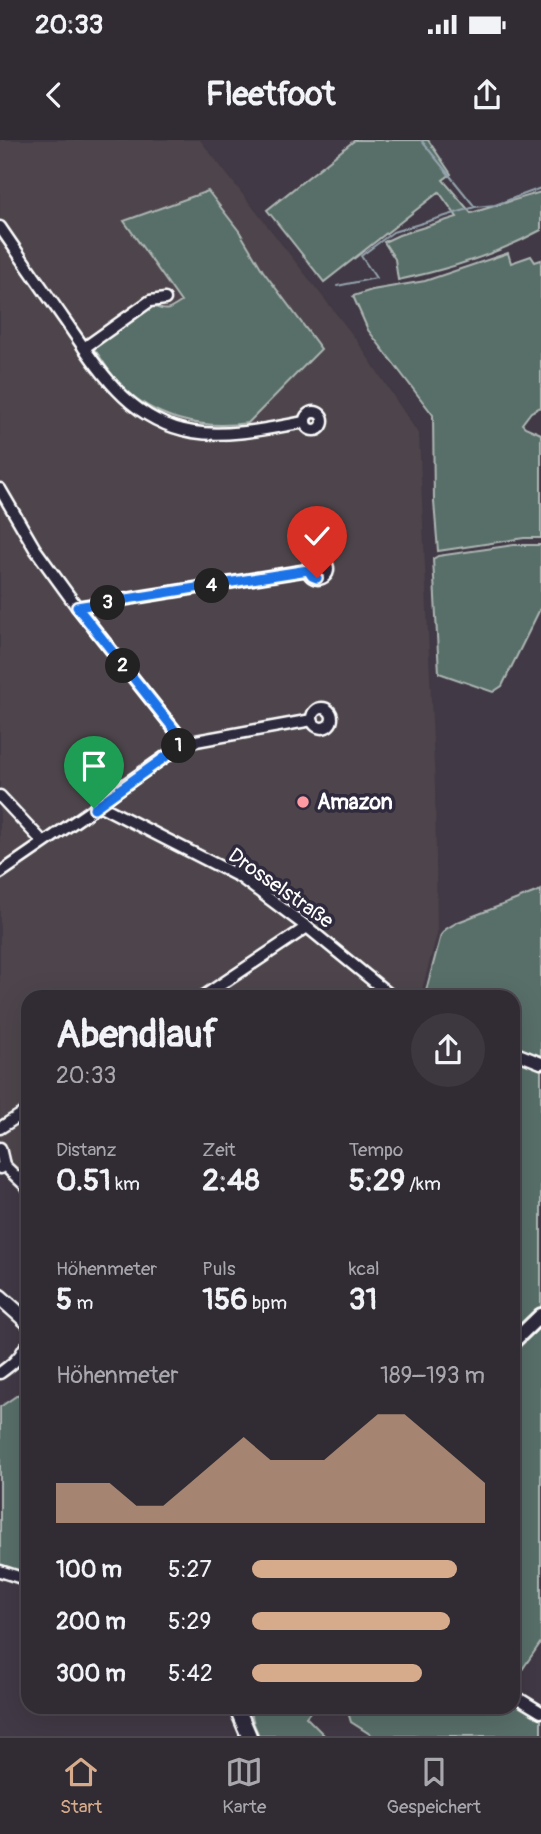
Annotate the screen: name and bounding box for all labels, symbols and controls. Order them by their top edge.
text: 20:33 [35,9,103,41]
text: Fleetfoot [206,75,335,115]
icon: back [35,76,73,114]
icon: share [468,76,506,114]
pin [287,506,347,578]
icon: check [298,517,336,555]
pin: 4 [194,568,230,604]
text: 4 [206,573,217,597]
pin: 3 [90,586,126,620]
text: 3 [102,590,113,614]
pin: 2 [106,648,140,684]
text: 2 [117,653,128,677]
pin: 1 [162,728,196,764]
text: 1 [175,733,182,757]
pin [64,736,124,808]
icon: arrive [75,747,113,785]
place label: Amazon [317,789,393,816]
marker: Amazon [295,794,311,810]
street label: Drosselstraße [223,842,339,935]
text: Abendlauf [56,1011,218,1059]
button: share [411,1013,485,1087]
text: 20:33 [56,1061,116,1090]
text: Distanz [56,1138,116,1162]
text: Zeit [202,1138,236,1162]
text: Tempo [349,1138,403,1162]
text: 0.51 [56,1162,111,1199]
text: 2:48 [202,1162,260,1199]
text: 5:29 [349,1162,405,1199]
text: km [111,1172,140,1196]
text: /km [405,1172,441,1196]
text: Höhenmeter [56,1257,157,1281]
text: Puls [202,1257,235,1281]
text: kcal [349,1257,380,1281]
text: 5 [56,1281,72,1318]
text: 156 [202,1281,248,1318]
text: 31 [349,1281,377,1318]
text: m [72,1291,93,1315]
text: bpm [248,1291,287,1315]
text: Höhenmeter [56,1361,178,1390]
text: 189–193 m [380,1361,485,1390]
text: 100 m [56,1555,122,1584]
text: 5:27 [168,1555,212,1584]
text: 200 m [56,1607,126,1636]
text: 5:29 [168,1607,211,1636]
text: 300 m [56,1659,126,1688]
text: 5:42 [168,1659,213,1688]
tab: Start [60,1753,102,1819]
tab: Karte [222,1753,266,1819]
tab: Gespeichert [386,1753,481,1819]

